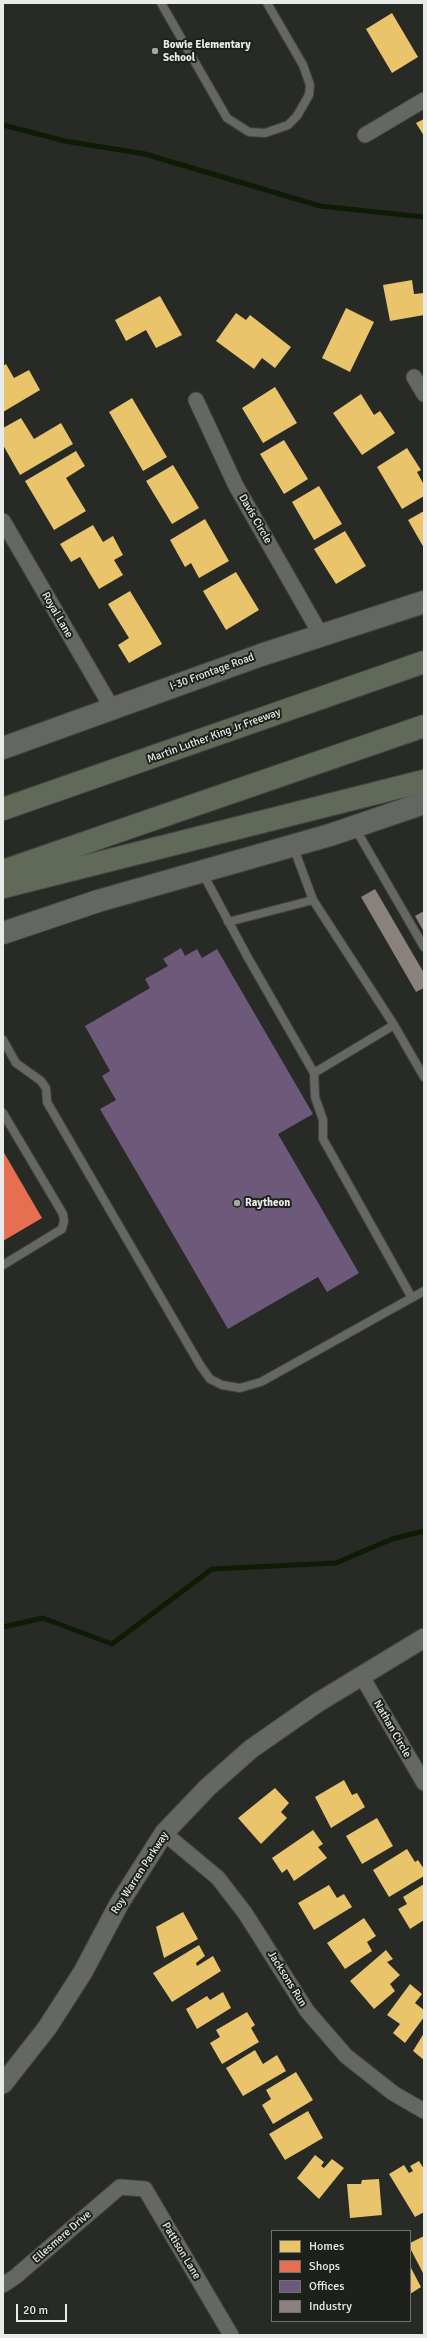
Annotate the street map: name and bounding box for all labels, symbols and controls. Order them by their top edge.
place label: Bowie Elementary School [163,38,251,64]
marker: Bowie Elementary School [150,46,160,56]
street label: Davis Circle [236,492,274,546]
street label: Royal Lane [39,590,75,640]
street label: I-30 Frontage Road [168,651,256,693]
street label: Martin Luther King Jr Freeway [145,706,283,766]
place label: Raytheon [245,1196,290,1210]
marker: Raytheon [232,1198,242,1208]
street label: Nathan Circle [370,1698,414,1760]
street label: Roy Warren Parkway [108,1829,172,1917]
street label: Jacksons Run [265,1949,309,2009]
street label: Ellesmere Drive [30,2208,94,2266]
street label: Pattison Lane [159,2220,203,2282]
legend [271,2230,411,2322]
text: Homes [309,2239,344,2254]
text: Shops [309,2259,340,2274]
text: Offices [309,2279,344,2294]
scale bar [18,2296,69,2322]
text: Industry [309,2299,352,2314]
text: 20 m [23,2303,48,2318]

